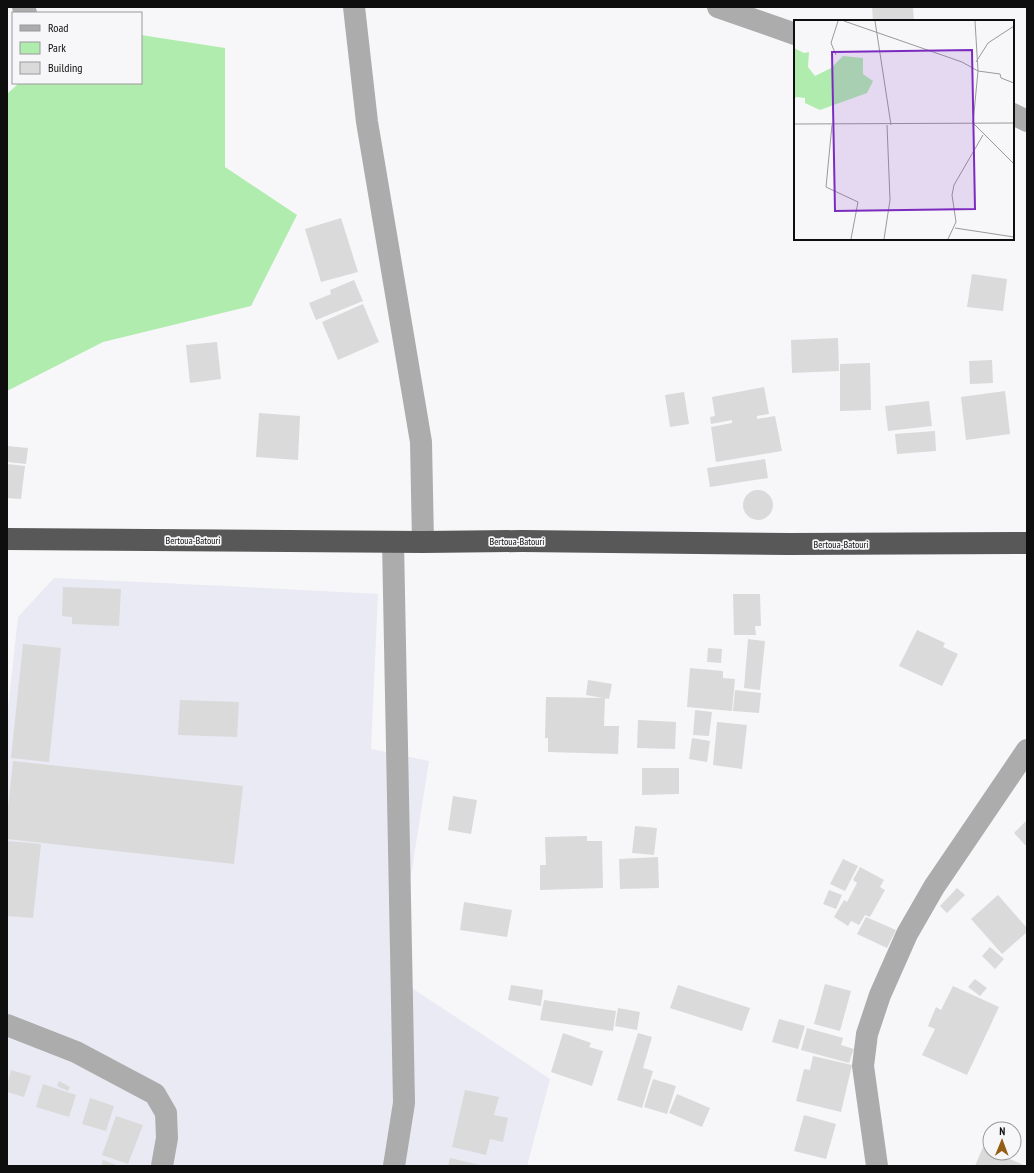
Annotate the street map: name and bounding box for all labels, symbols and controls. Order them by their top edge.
legend [12,12,142,84]
text: Road [48,20,68,35]
inset map [794,20,1014,240]
text: Park [48,40,66,55]
text: Building [48,60,83,75]
street label: Bertoua-Batouri [165,534,221,547]
street label: Bertoua-Batouri [489,535,545,548]
street label: Bertoua-Batouri [813,538,869,551]
north arrow [982,1121,1022,1161]
text: N [999,1124,1005,1138]

